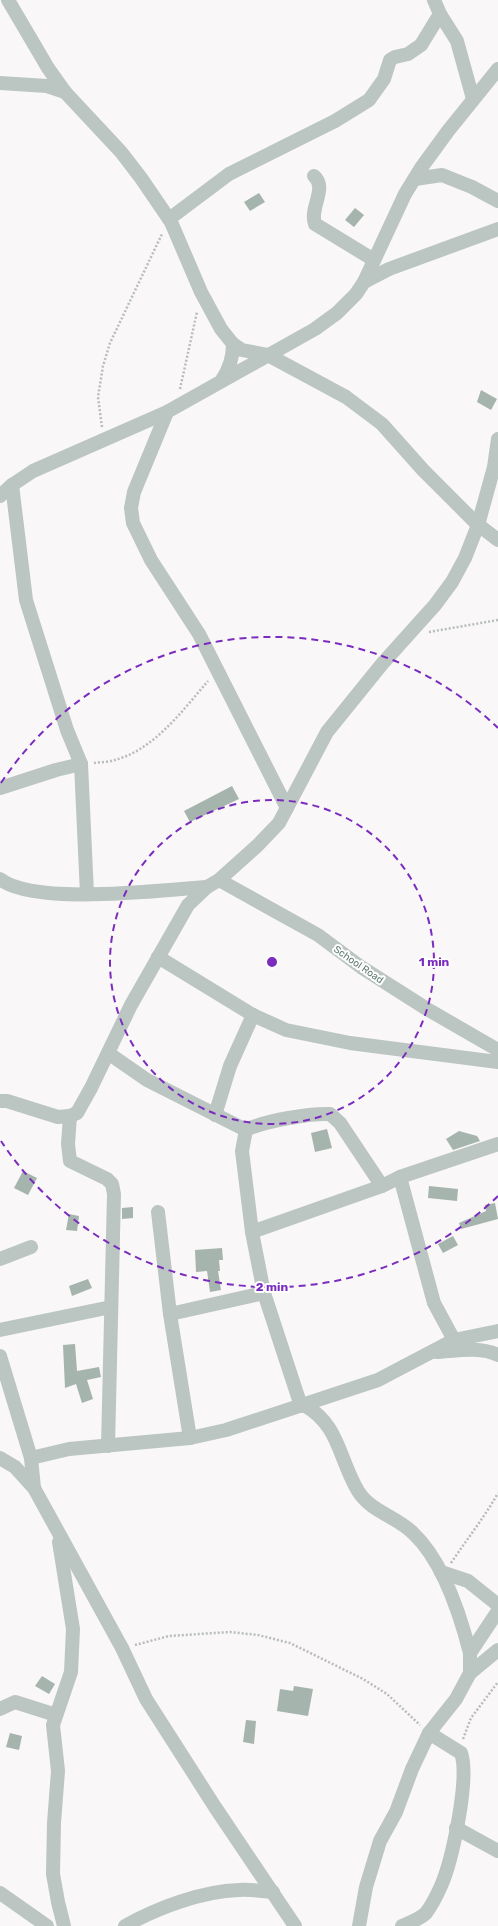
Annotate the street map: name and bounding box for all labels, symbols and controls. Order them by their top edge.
street label: School Road [331,943,386,986]
centre of rings [265,955,279,969]
text: 1 min [419,955,450,969]
text: 2 min [256,1280,289,1294]

